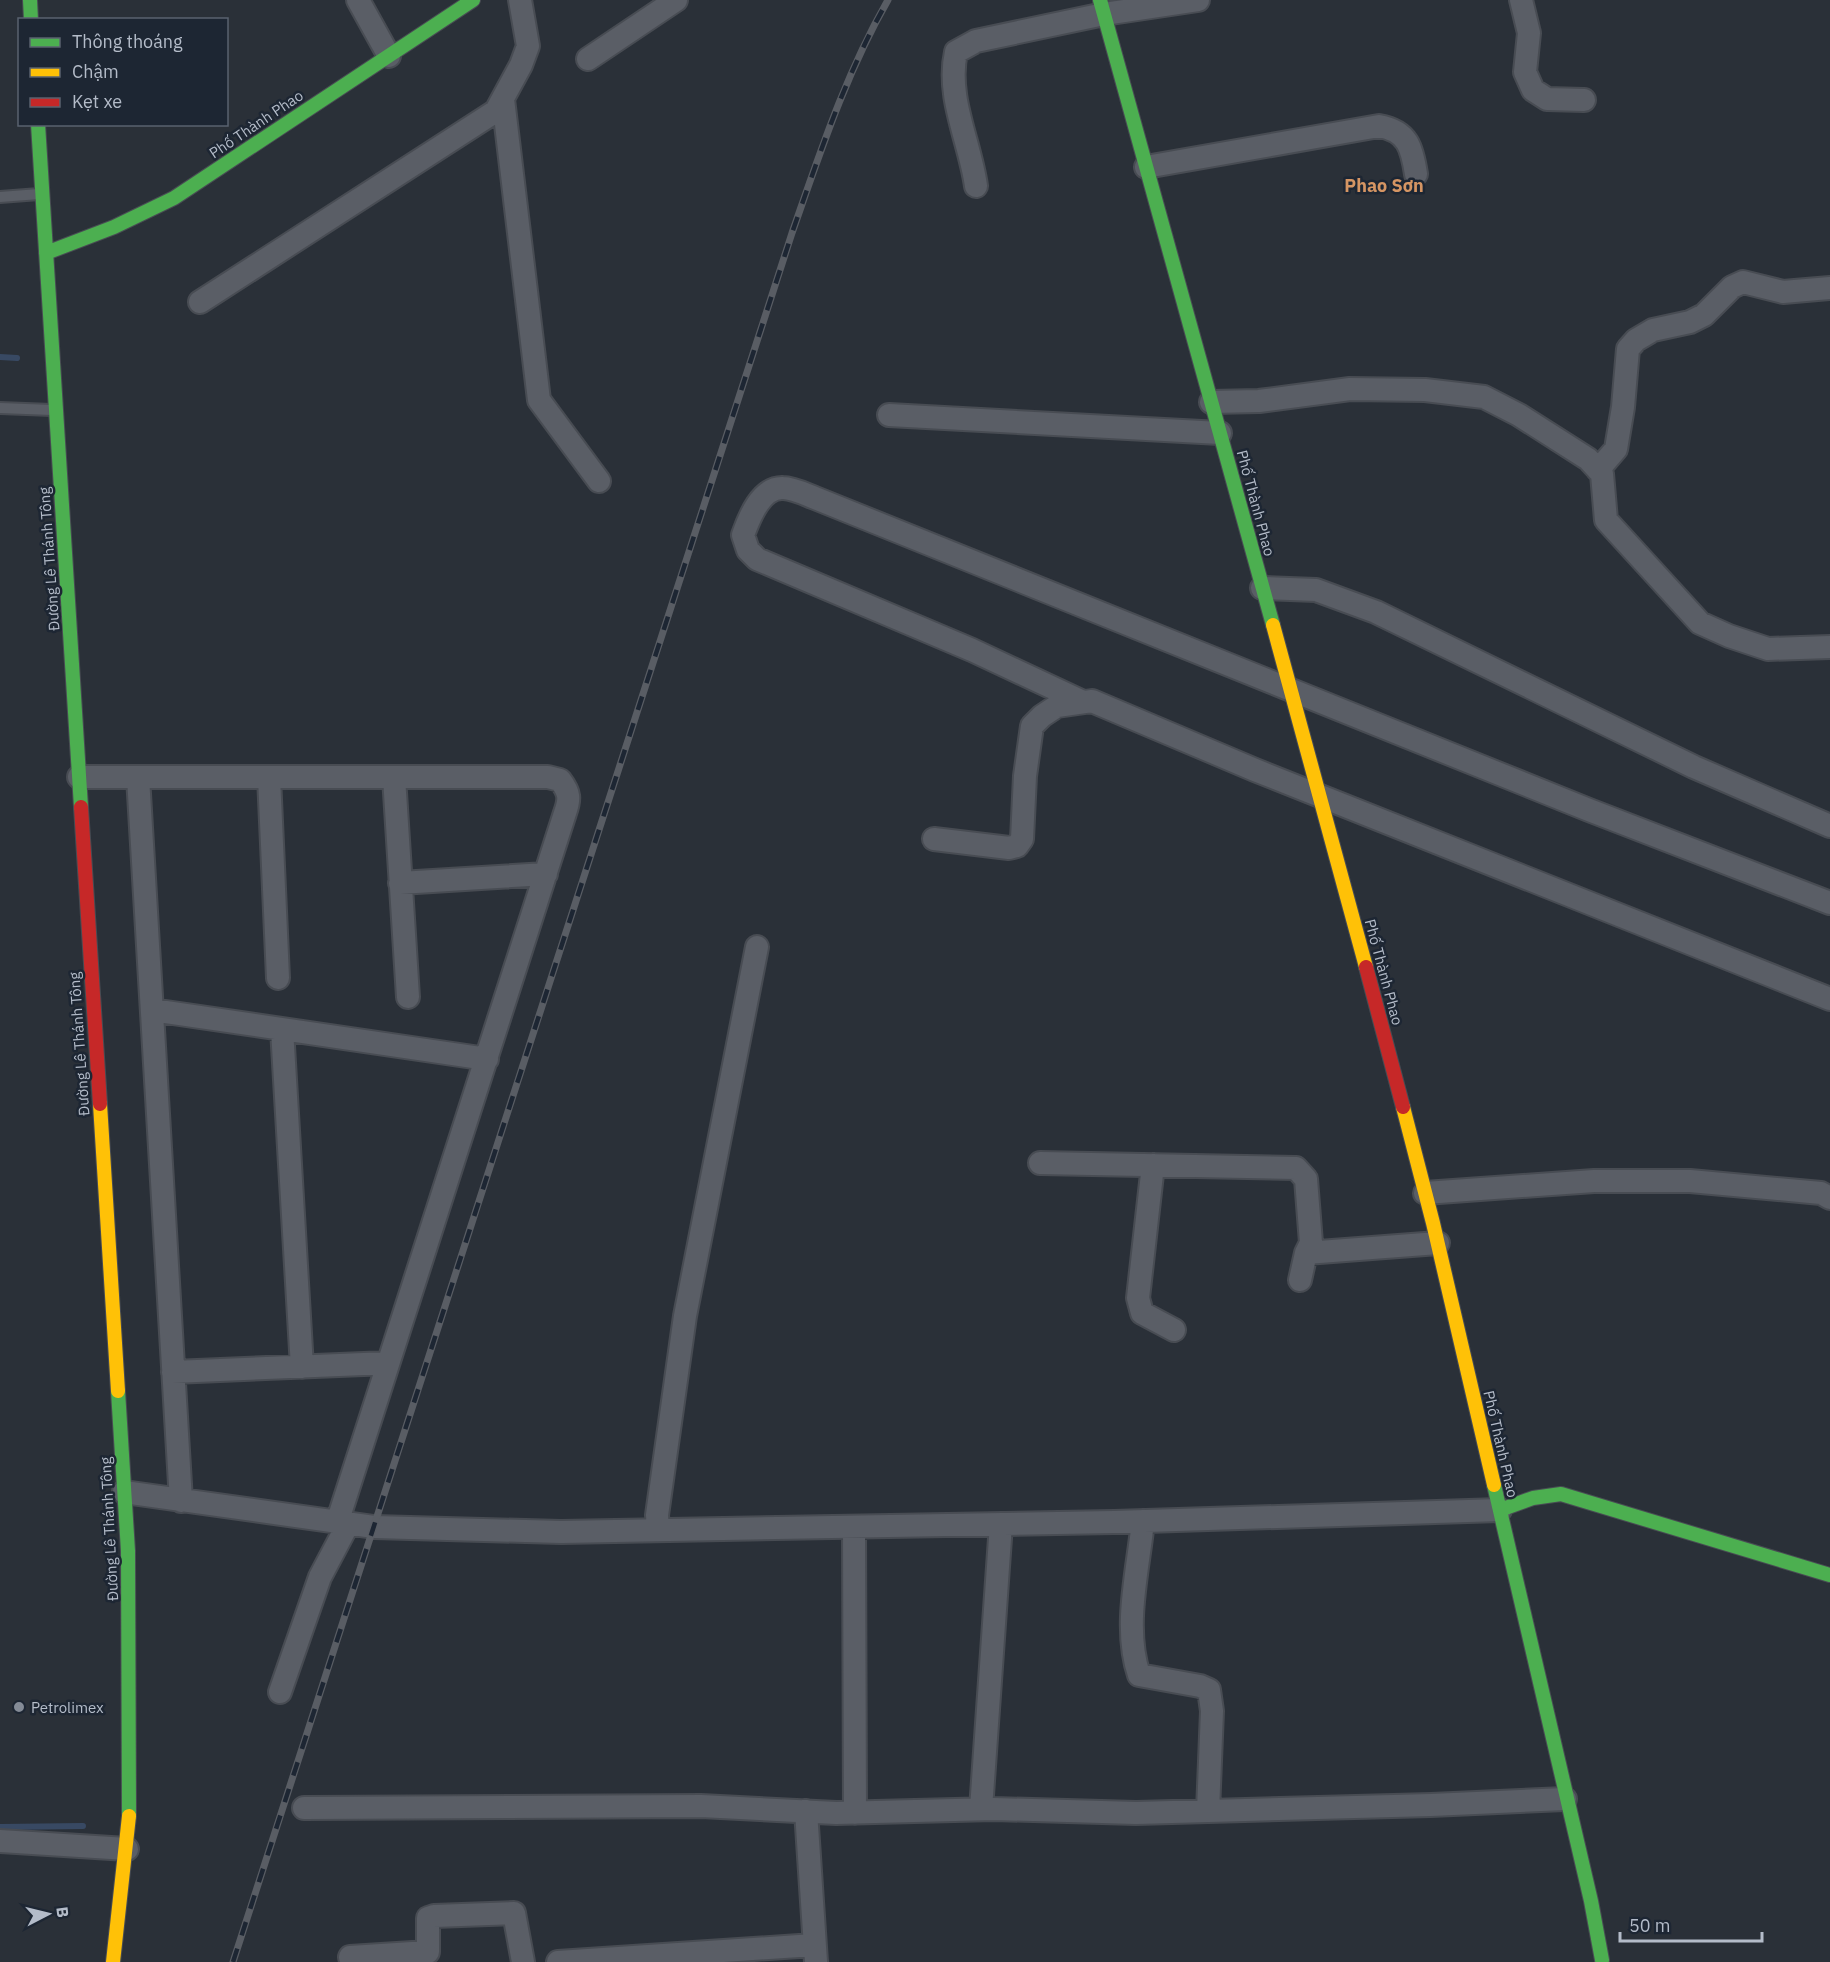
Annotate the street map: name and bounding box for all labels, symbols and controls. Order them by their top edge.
legend [18,18,228,126]
text: Thông thoáng [72,30,183,53]
text: Chậm [72,60,119,83]
street label: Phố Thành Phao [205,86,307,162]
text: Kẹt xe [72,90,122,113]
district label: Phao Sơn [1344,174,1424,197]
street label: Phố Thành Phao [1233,448,1279,558]
street label: Đường Lê Thánh Tông [34,486,64,632]
street label: Phố Thành Phao [1361,917,1407,1027]
street label: Đường Lê Thánh Tông [64,971,94,1117]
street label: Phố Thành Phao [1479,1389,1523,1499]
street label: Đường Lê Thánh Tông [96,1456,122,1602]
place label: Petrolimex [31,1698,104,1717]
marker: Petrolimex [12,1700,26,1714]
north arrow [18,1884,78,1944]
scale bar [1620,1905,1762,1943]
text: B [52,1906,74,1919]
text: 50 m [1629,1914,1671,1937]

